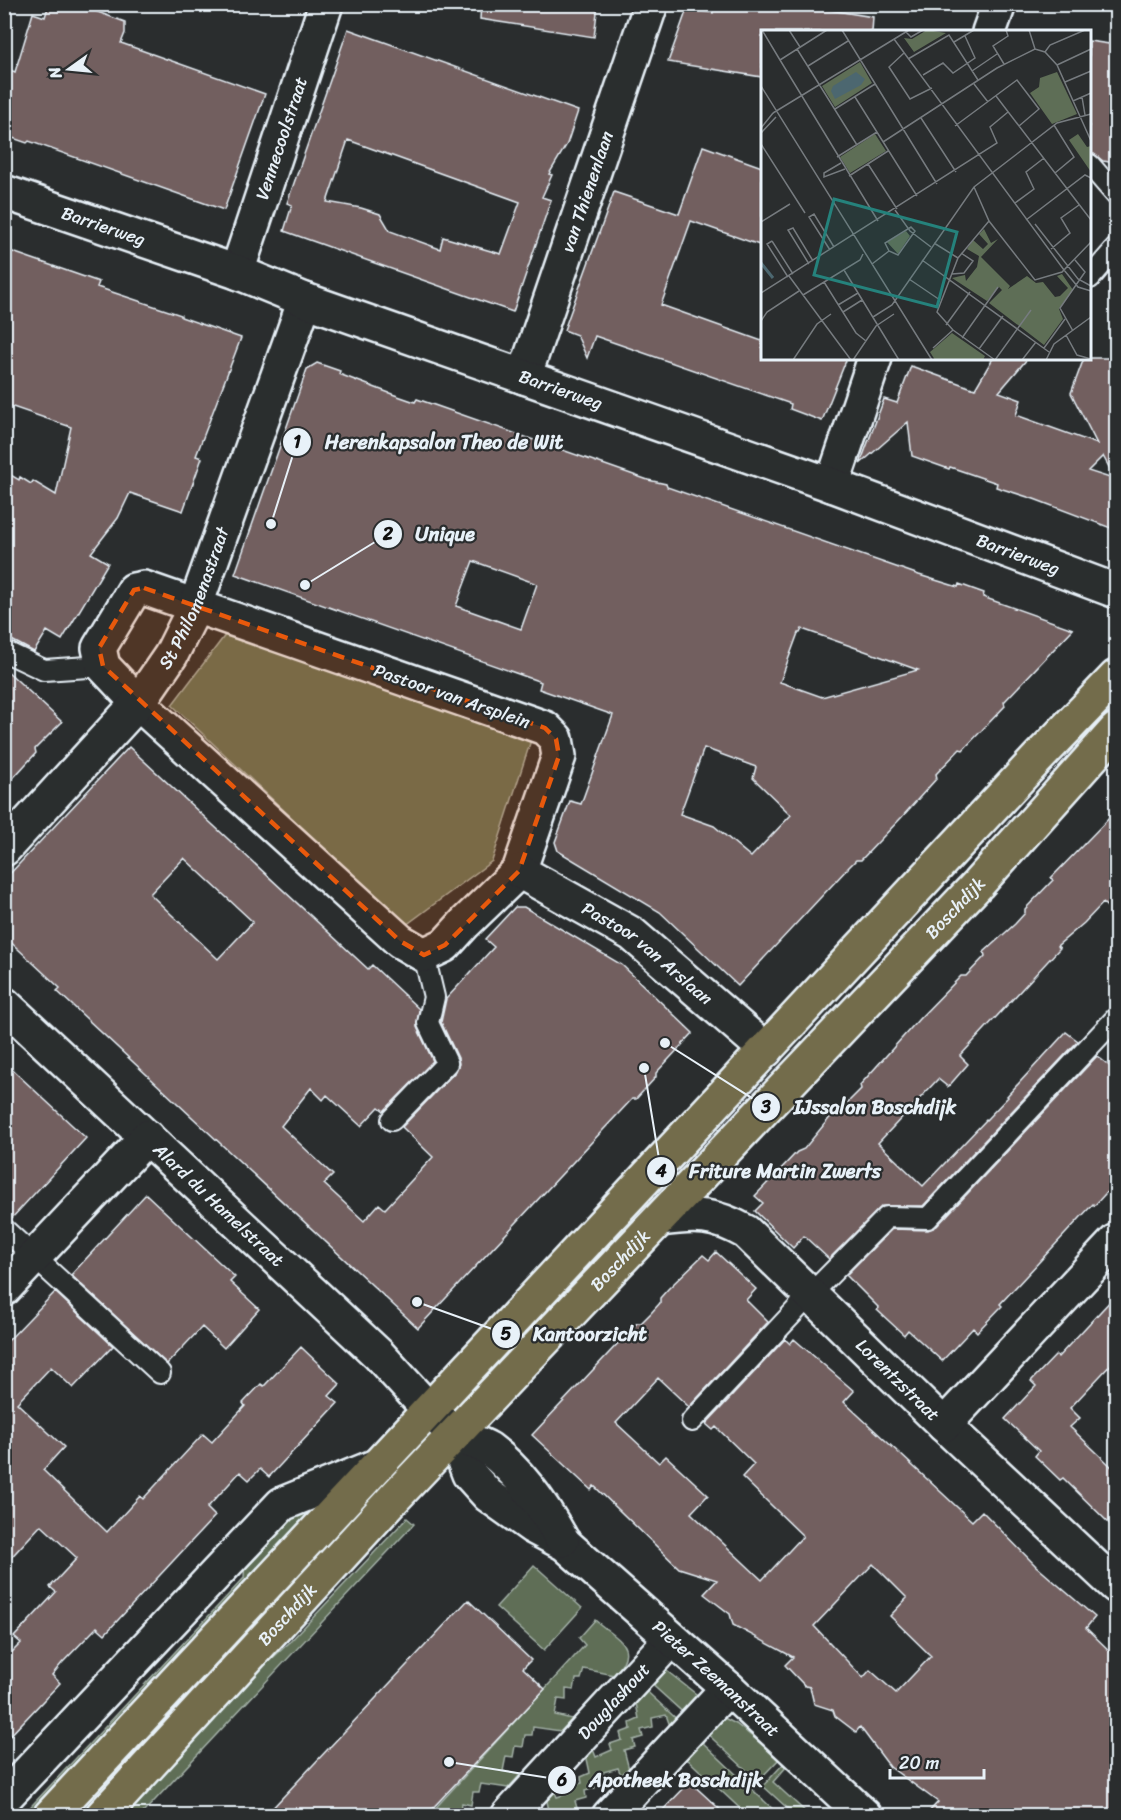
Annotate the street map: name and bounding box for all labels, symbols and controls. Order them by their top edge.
inset map [761,30,1091,360]
north arrow [39,39,99,99]
text: N [39,63,71,83]
street label: Vennecoolstraat [246,72,317,204]
street label: van Thienenlaan [552,126,623,257]
street label: Barrierweg [57,197,150,255]
street label: Barrierweg [514,360,607,419]
callout: Herenkapsalon Theo de Wit [282,423,575,461]
text: Herenkapsalon Theo de Wit [324,425,563,460]
text: 1 [293,426,301,458]
callout: Unique [373,515,487,553]
text: Unique [415,517,475,552]
text: 2 [382,518,394,550]
street label: St Philomenastraat [150,522,239,676]
street label: Barrierweg [972,524,1064,585]
street label: Pastoor van Arsplein [369,654,535,738]
street label: Boschdijk [917,869,994,947]
street label: Pastoor van Arslaan [576,893,720,1014]
callout: IJssalon Boschdijk [751,1088,968,1126]
text: IJssalon Boschdijk [793,1090,958,1125]
text: 3 [760,1091,771,1123]
street label: Alard du Hamelstraat [145,1134,292,1275]
callout: Friture Martin Zwerts [646,1152,893,1190]
text: Friture Martin Zwerts [688,1154,882,1189]
text: 4 [654,1155,667,1187]
street label: Boschdijk [582,1221,658,1299]
callout: Kantoorzicht [491,1315,659,1353]
text: Kantoorzicht [532,1317,647,1352]
text: 5 [501,1318,512,1350]
street label: Lorentzstraat [848,1331,948,1429]
street label: Boschdijk [249,1575,325,1653]
street label: Pieter Zeemanstraat [645,1612,788,1745]
street label: Douglashout [569,1655,658,1748]
scale bar [890,1742,984,1780]
text: 20 m [899,1747,939,1779]
callout: Apotheek Boschdijk [547,1761,775,1799]
text: Apotheek Boschdijk [588,1763,764,1798]
text: 6 [556,1764,567,1796]

